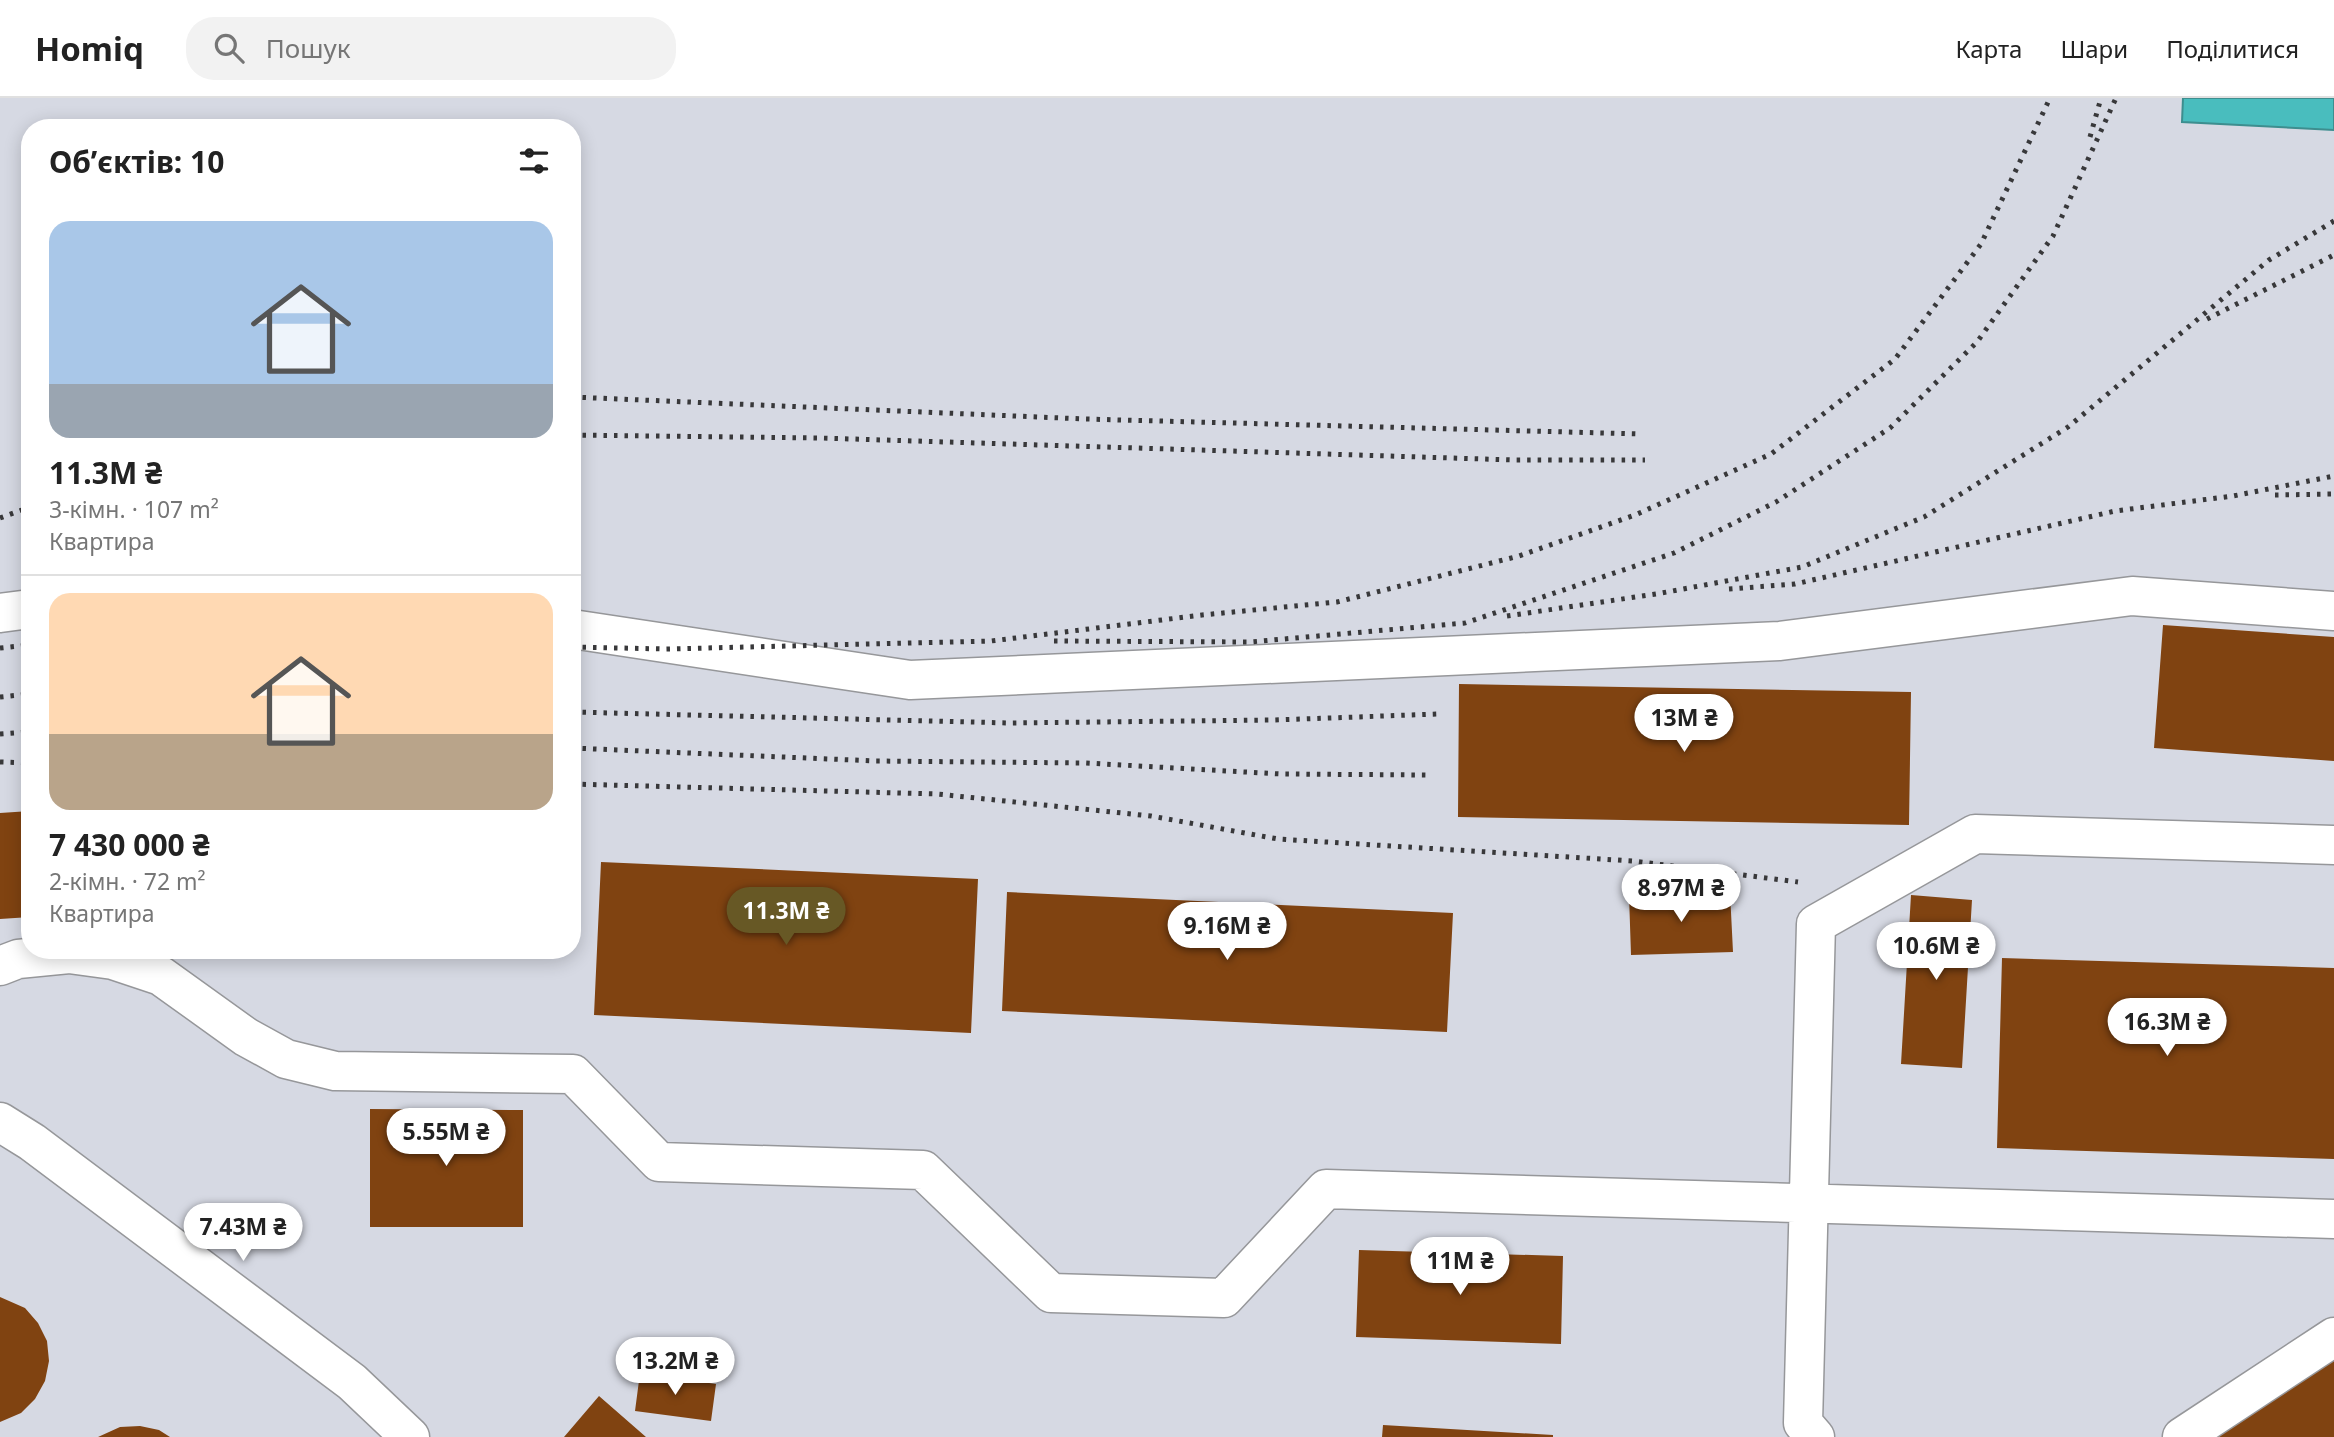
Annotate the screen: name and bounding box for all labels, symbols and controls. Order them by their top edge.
search box [186,17,676,80]
text: Homiq [35,26,144,71]
icon: search [210,29,248,67]
text: Пошук [266,30,351,66]
text: Карта [1955,32,2022,65]
text: Шари [2060,32,2128,65]
text: Поділитися [2166,32,2299,65]
text: Об’єктів: 10 [49,141,224,182]
icon: filters [515,142,553,180]
icon: home [238,266,364,392]
text: 11.3M ₴ [49,452,162,493]
text: 3-кімн. · 107 m² [49,493,219,525]
text: Квартира [49,525,155,557]
icon: home [238,638,364,764]
pin: 13M ₴ [1635,694,1733,754]
text: 13M ₴ [1650,701,1718,733]
text: 7 430 000 ₴ [49,824,210,865]
pin: 8.97M ₴ [1616,864,1746,924]
text: 2-кімн. · 72 m² [49,865,206,897]
text: 8.97M ₴ [1638,871,1724,903]
pin: 11.3M ₴ [721,888,851,947]
text: 11.3M ₴ [743,894,829,926]
text: Квартира [49,897,155,929]
pin: 9.16M ₴ [1162,902,1292,962]
text: 9.16M ₴ [1184,909,1270,941]
pin: 10.6M ₴ [1871,922,2001,982]
text: 10.6M ₴ [1893,929,1979,961]
pin: 16.3M ₴ [2102,998,2232,1058]
text: 16.3M ₴ [2124,1005,2210,1037]
pin: 5.55M ₴ [381,1108,511,1168]
text: 5.55M ₴ [403,1115,489,1147]
pin: 7.43M ₴ [178,1204,308,1263]
text: 7.43M ₴ [200,1210,286,1242]
pin: 11M ₴ [1411,1238,1509,1297]
text: 11M ₴ [1426,1244,1494,1276]
pin: 13.2M ₴ [610,1338,740,1397]
text: 13.2M ₴ [632,1344,718,1376]

